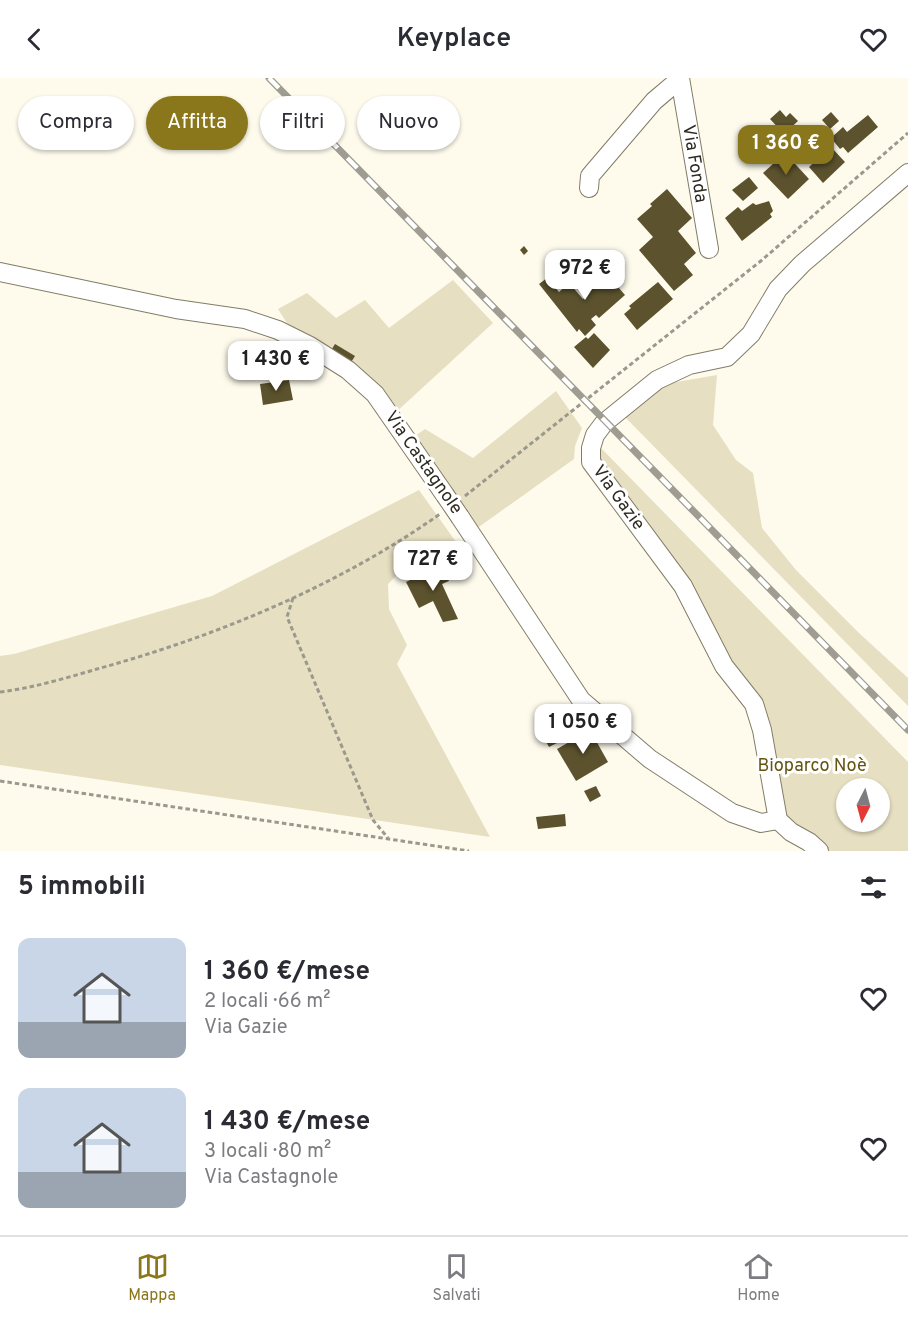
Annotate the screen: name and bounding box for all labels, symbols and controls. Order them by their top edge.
text: Keyplace [397,22,511,56]
icon: back [18,23,51,56]
icon: heart [857,23,890,56]
chip: Compra [18,96,134,150]
chip: Affitta [146,96,248,150]
chip: Filtri [260,96,345,150]
chip: Nuovo [357,96,460,150]
street label: Via Fonda [677,123,712,204]
pin: 1 360 € [731,125,841,176]
text: 1 360 € [752,131,820,157]
pin: 972 € [543,250,627,301]
text: 972 € [559,256,611,282]
pin: 1 430 € [221,341,331,392]
text: 1 430 € [242,347,310,373]
street label: Via Castagnole [379,407,467,519]
street label: Via Gazie [587,461,649,535]
pin: 727 € [391,541,475,592]
text: 727 € [408,547,458,573]
pin: 1 050 € [528,704,638,755]
text: 1 050 € [548,710,618,736]
park label: Bioparco Noè [757,755,867,778]
north arrow [836,778,890,832]
map controls [836,778,890,832]
text: 5 immobili [18,871,146,904]
icon: filters [857,871,890,904]
text: 1 360 €/mese [204,956,370,989]
icon: home [66,962,138,1034]
icon: heart [857,982,890,1015]
text: 2 locali · 66 m² [204,989,330,1015]
text: Via Gazie [204,1015,288,1041]
text: 1 430 €/mese [204,1106,370,1139]
icon: home [66,1112,138,1184]
icon: heart [857,1132,890,1165]
text: 3 locali · 80 m² [204,1139,331,1165]
text: Via Castagnole [204,1165,338,1191]
tab: Mappa [128,1250,176,1306]
tab: Salvati [433,1250,481,1306]
tab: Home [737,1250,780,1306]

